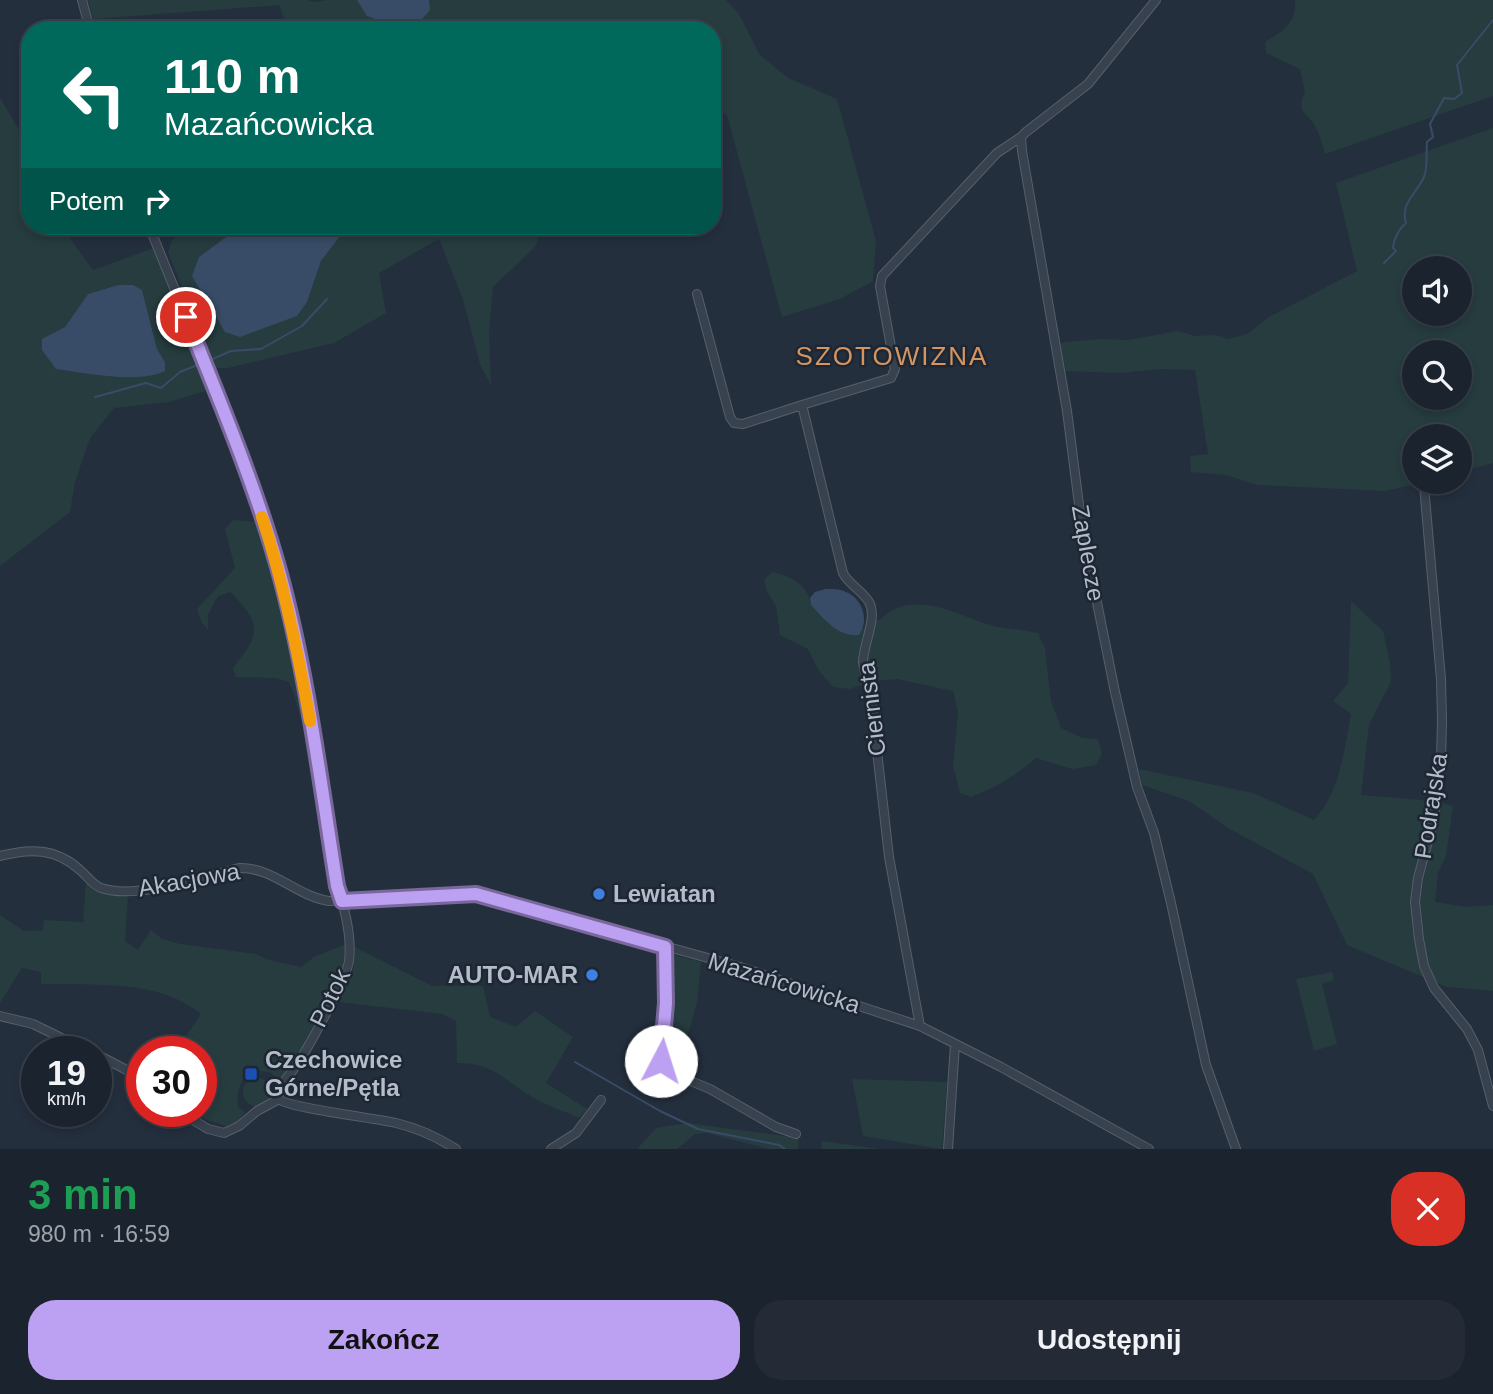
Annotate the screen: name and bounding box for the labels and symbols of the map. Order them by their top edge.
pin [156,287,216,347]
district label: SZOTOWIZNA [796,341,988,371]
street label: Zaplecze [1067,503,1110,603]
street label: Ciernista [852,660,891,758]
street label: Podrajska [1409,750,1452,861]
street label: Akacjowa [136,857,242,902]
place label: Lewiatan [613,880,716,907]
marker: Lewiatan [591,886,607,902]
street label: Mazańcowicka [705,947,864,1019]
place label: AUTO-MAR [448,961,578,988]
street label: Potok [304,963,356,1031]
marker: AUTO-MAR [584,967,600,983]
position arrow [624,1024,698,1098]
speed limit sign: 30 [126,1036,217,1127]
place label: Czechowice Górne/Pętla [265,1046,402,1101]
marker: Czechowice Górne/Pętla [243,1066,259,1082]

